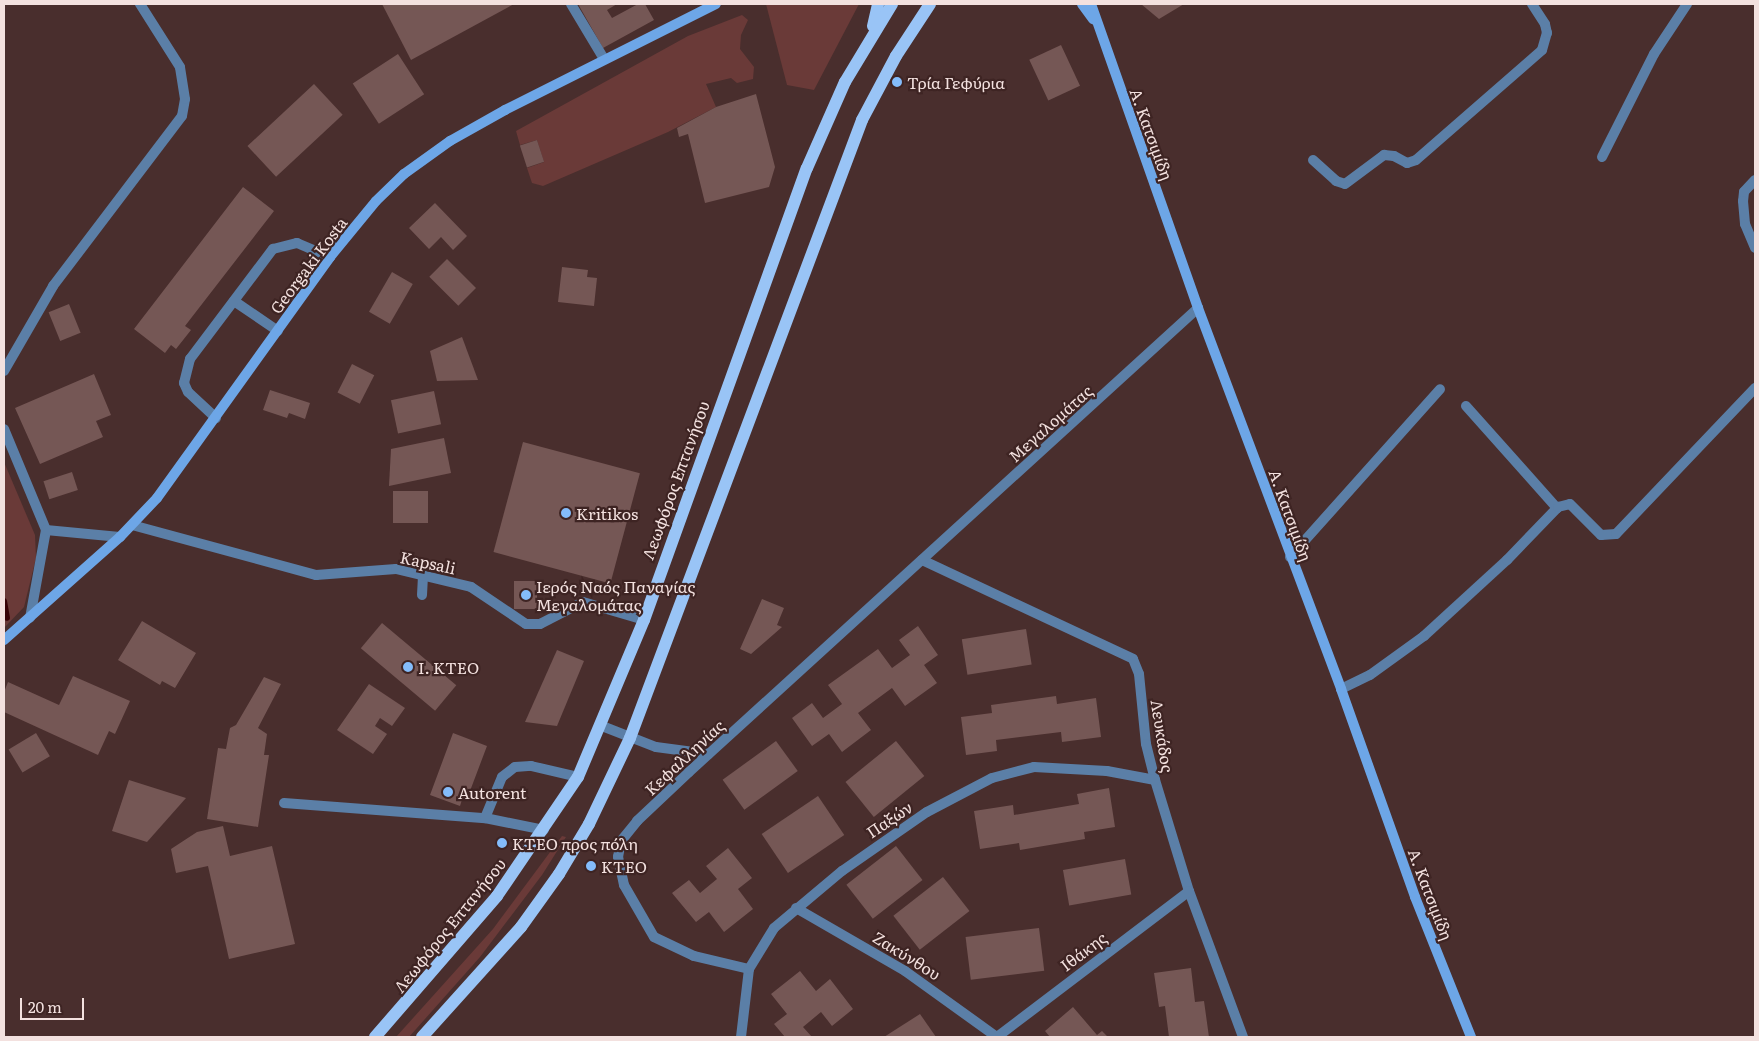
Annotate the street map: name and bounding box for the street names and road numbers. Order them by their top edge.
street label: Α. Κατσιμίδη [1127,85,1177,183]
street label: Georgaki Kosta [266,213,350,317]
street label: Μεγαλομάτας [1004,381,1096,465]
street label: Λεωφόρος Επτανήσου [637,398,713,562]
street label: Α. Κατσιμίδη [1266,466,1316,564]
street label: Kapsali [398,547,458,577]
street label: Λευκάδος [1148,698,1178,774]
street label: Κεφαλληνίας [640,715,728,799]
street label: Παξών [862,797,916,841]
street label: Α. Κατσιμίδη [1405,846,1457,942]
street label: Λεωφόρος Επτανήσου [389,854,509,996]
street label: Ζακύνθου [870,927,944,983]
street label: Ιθάκης [1056,927,1110,975]

